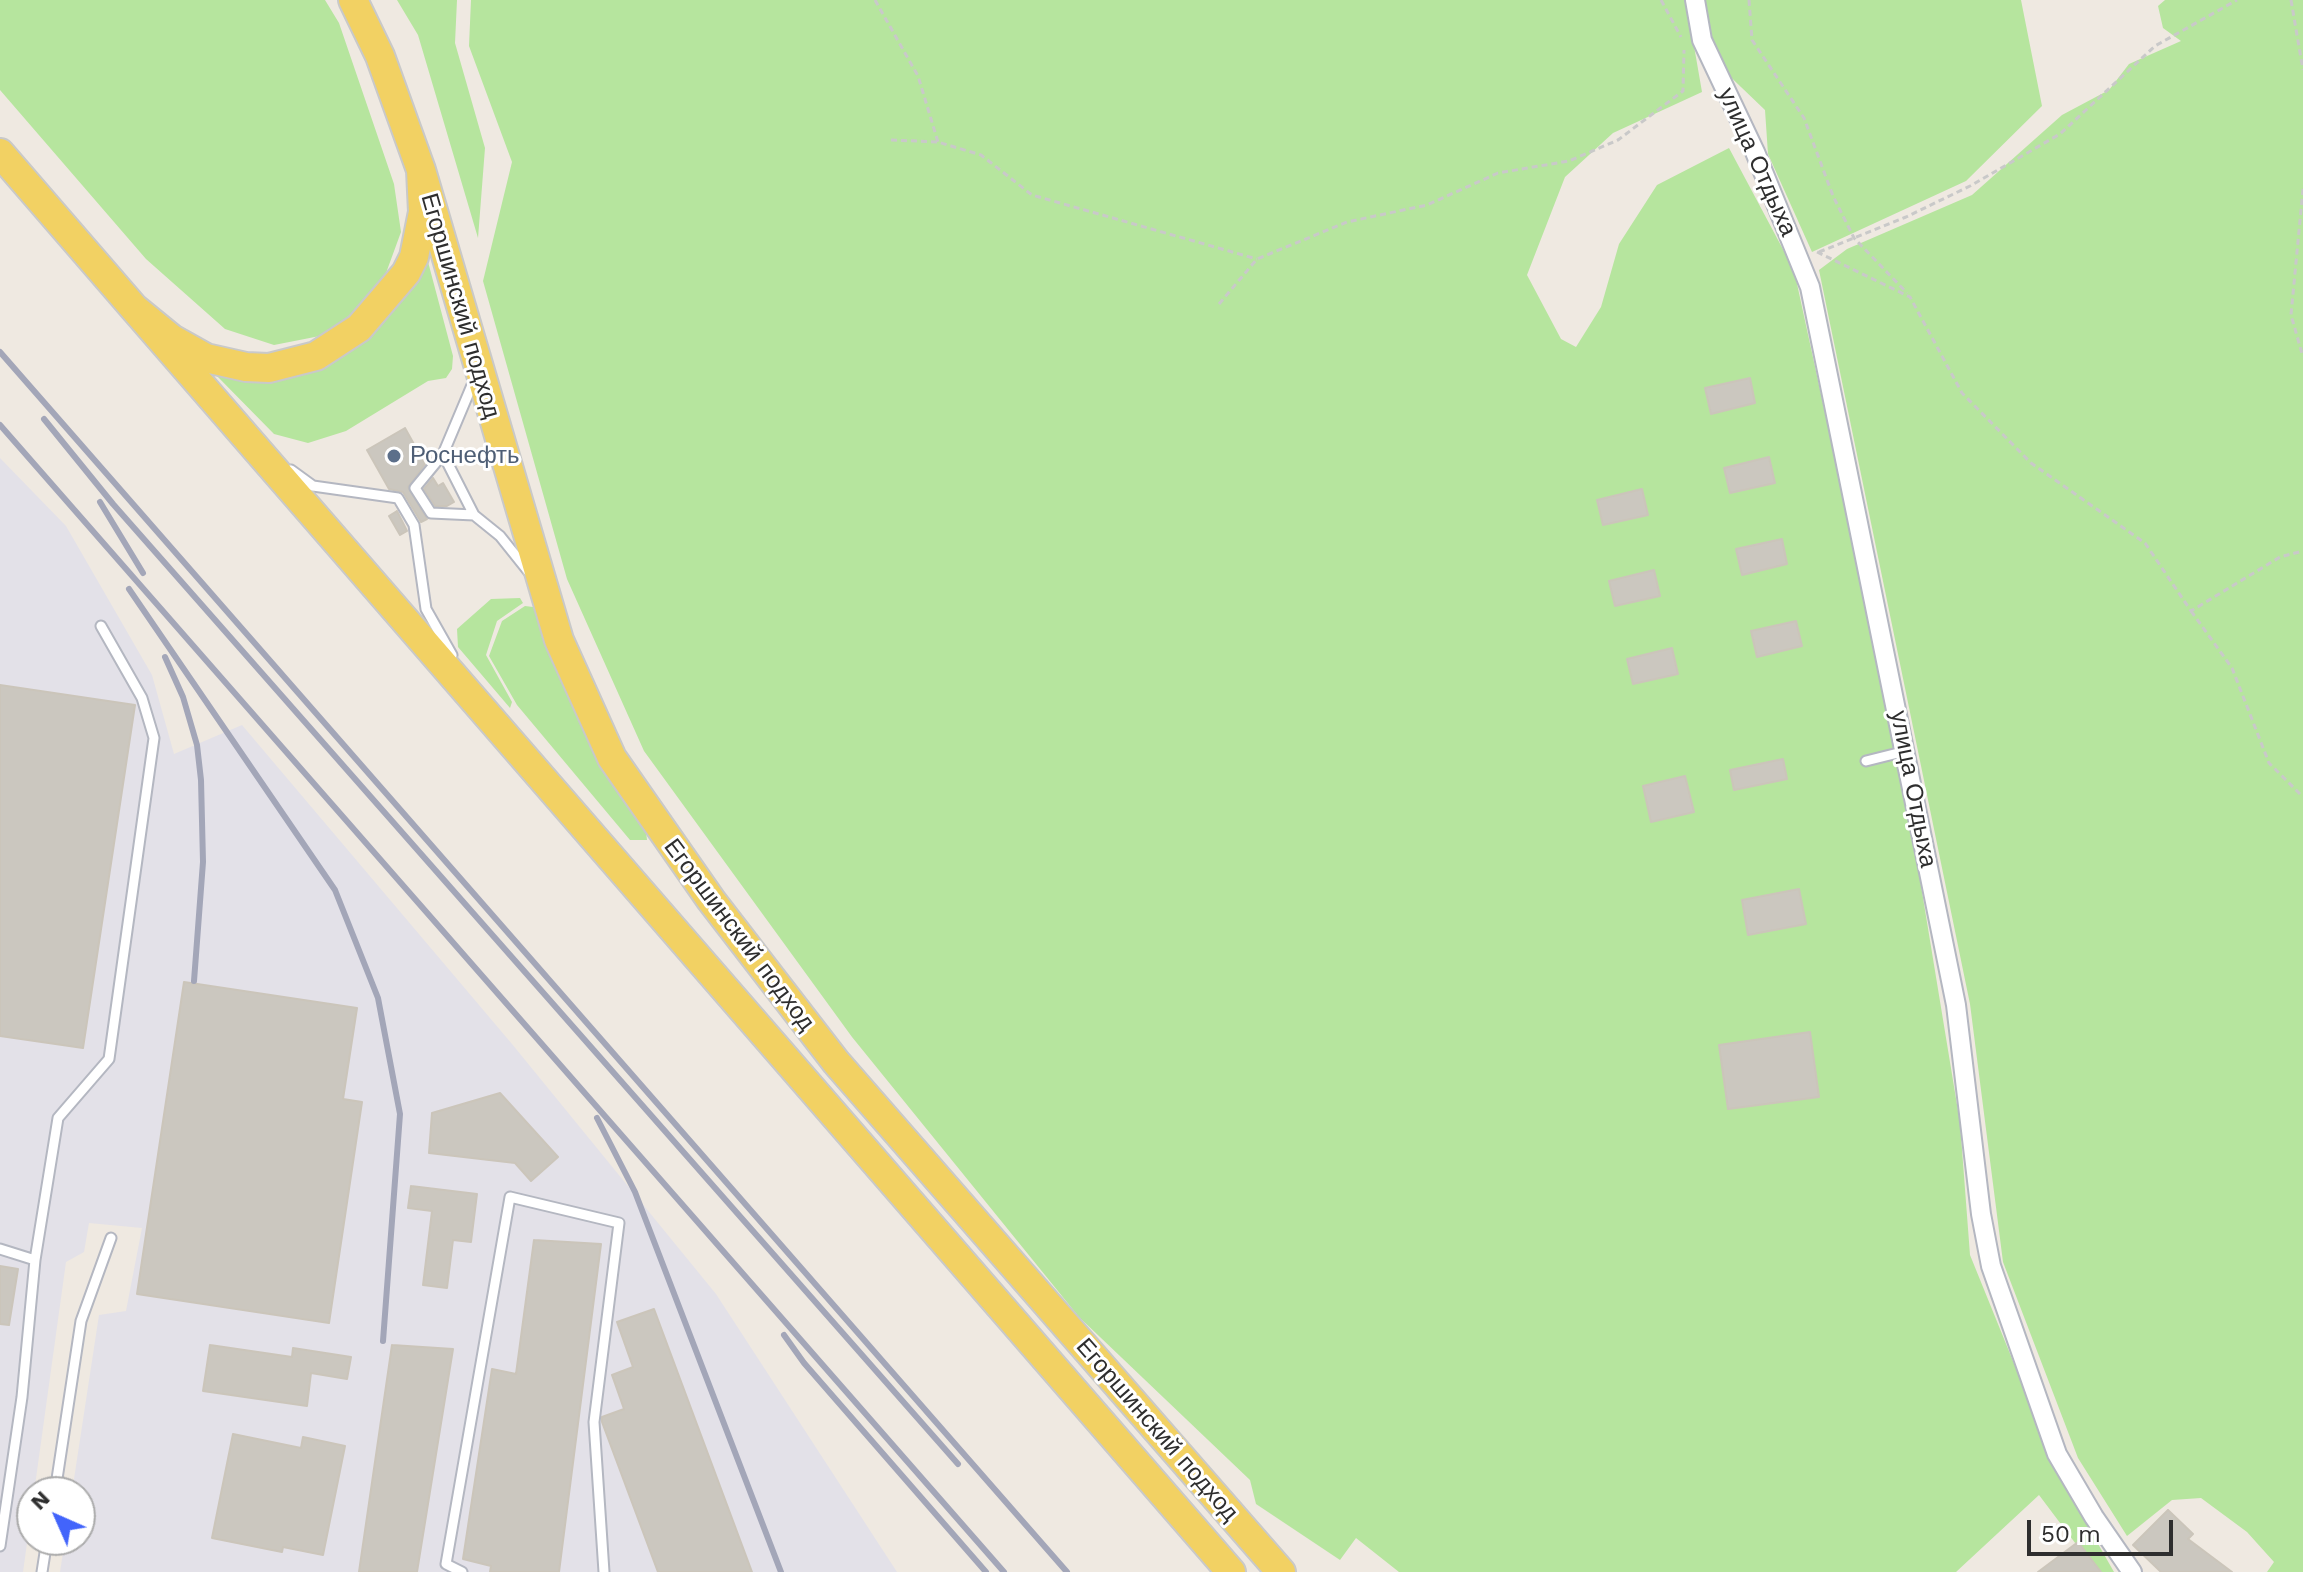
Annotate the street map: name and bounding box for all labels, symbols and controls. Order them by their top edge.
street label: улица Отдыха [1711,83,1803,241]
street label: Егоршинский подход [414,190,506,422]
place label: Роснефть [410,442,520,470]
marker: Роснефть [385,447,403,465]
street label: улица Отдыха [1884,708,1942,870]
street label: Егоршинский подход [657,833,821,1037]
street label: Егоршинский подход [1070,1333,1244,1527]
north arrow [16,1476,96,1556]
text: N [25,1485,55,1515]
scale bar [2031,1504,2177,1554]
text: 50 m [2041,1520,2101,1548]

